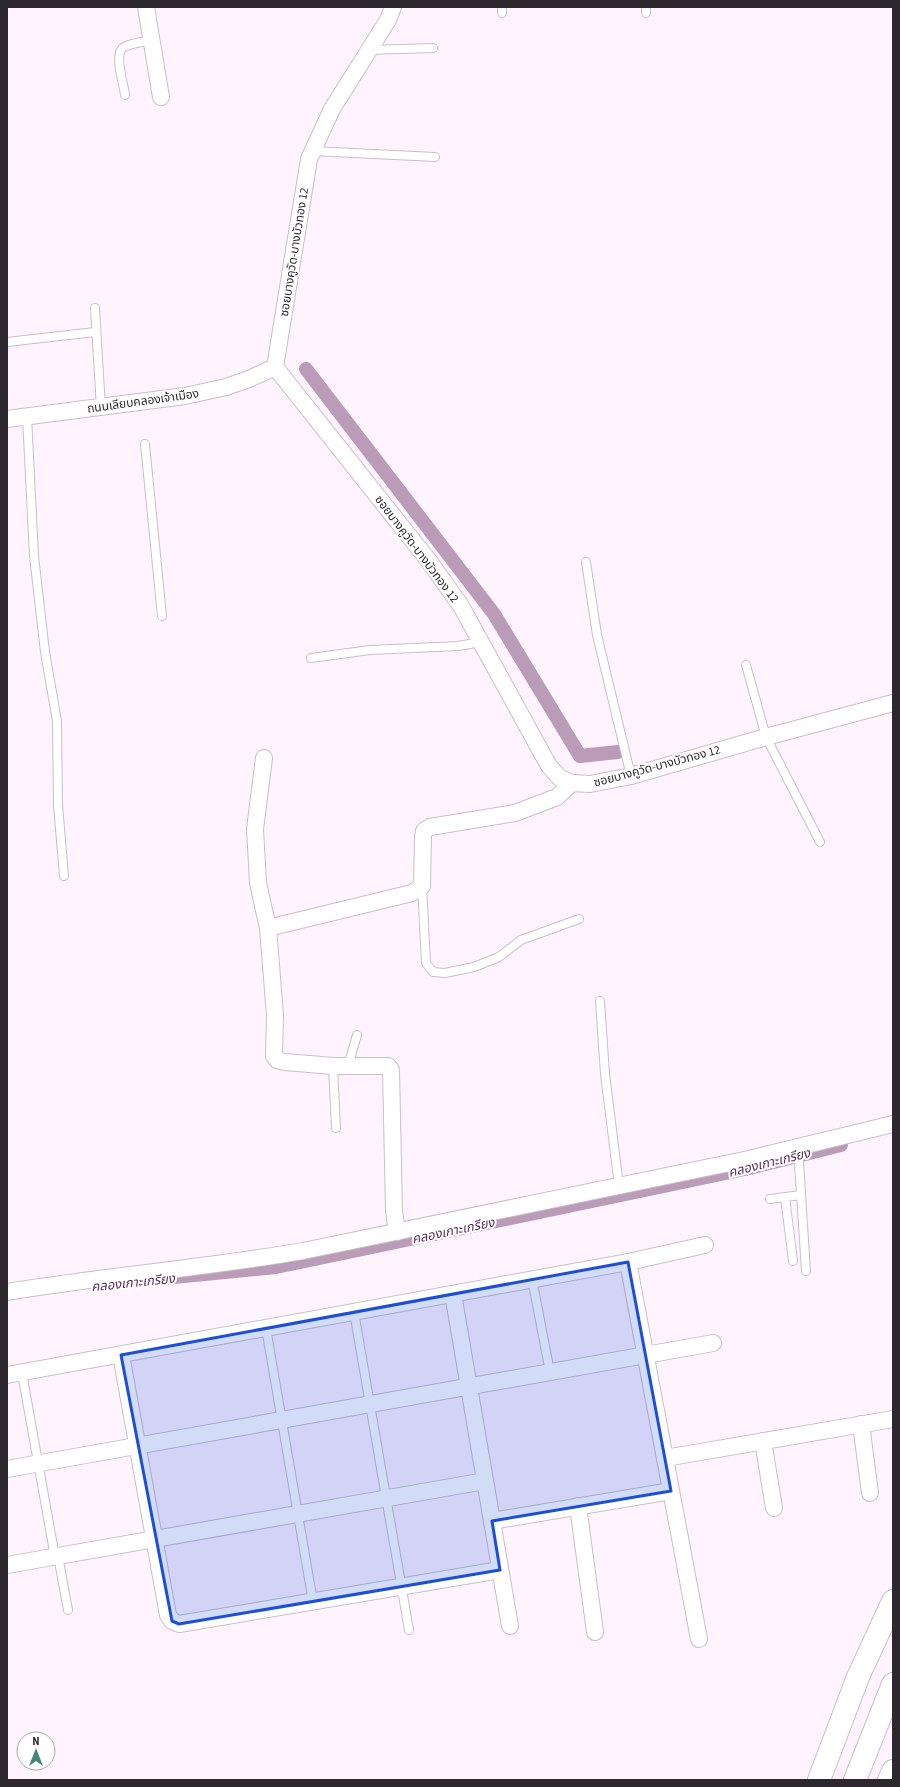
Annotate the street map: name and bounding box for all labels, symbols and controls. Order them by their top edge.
street label: ซอยบางคูวัด-บางบัวทอง 12 [276,186,313,318]
street label: ถนนเลียบคลองเจ้าเมือง [86,385,200,418]
street label: ซอยบางคูวัด-บางบัวทอง 12 [371,492,463,606]
street label: ซอยบางคูวัด-บางบัวทอง 12 [592,741,722,792]
water label: คลองเกาะเกรียง [726,1144,813,1182]
water label: คลองเกาะเกรียง [410,1213,497,1248]
water label: คลองเกาะเกรียง [90,1270,177,1296]
north arrow [16,1731,56,1771]
text: N [32,1734,40,1749]

